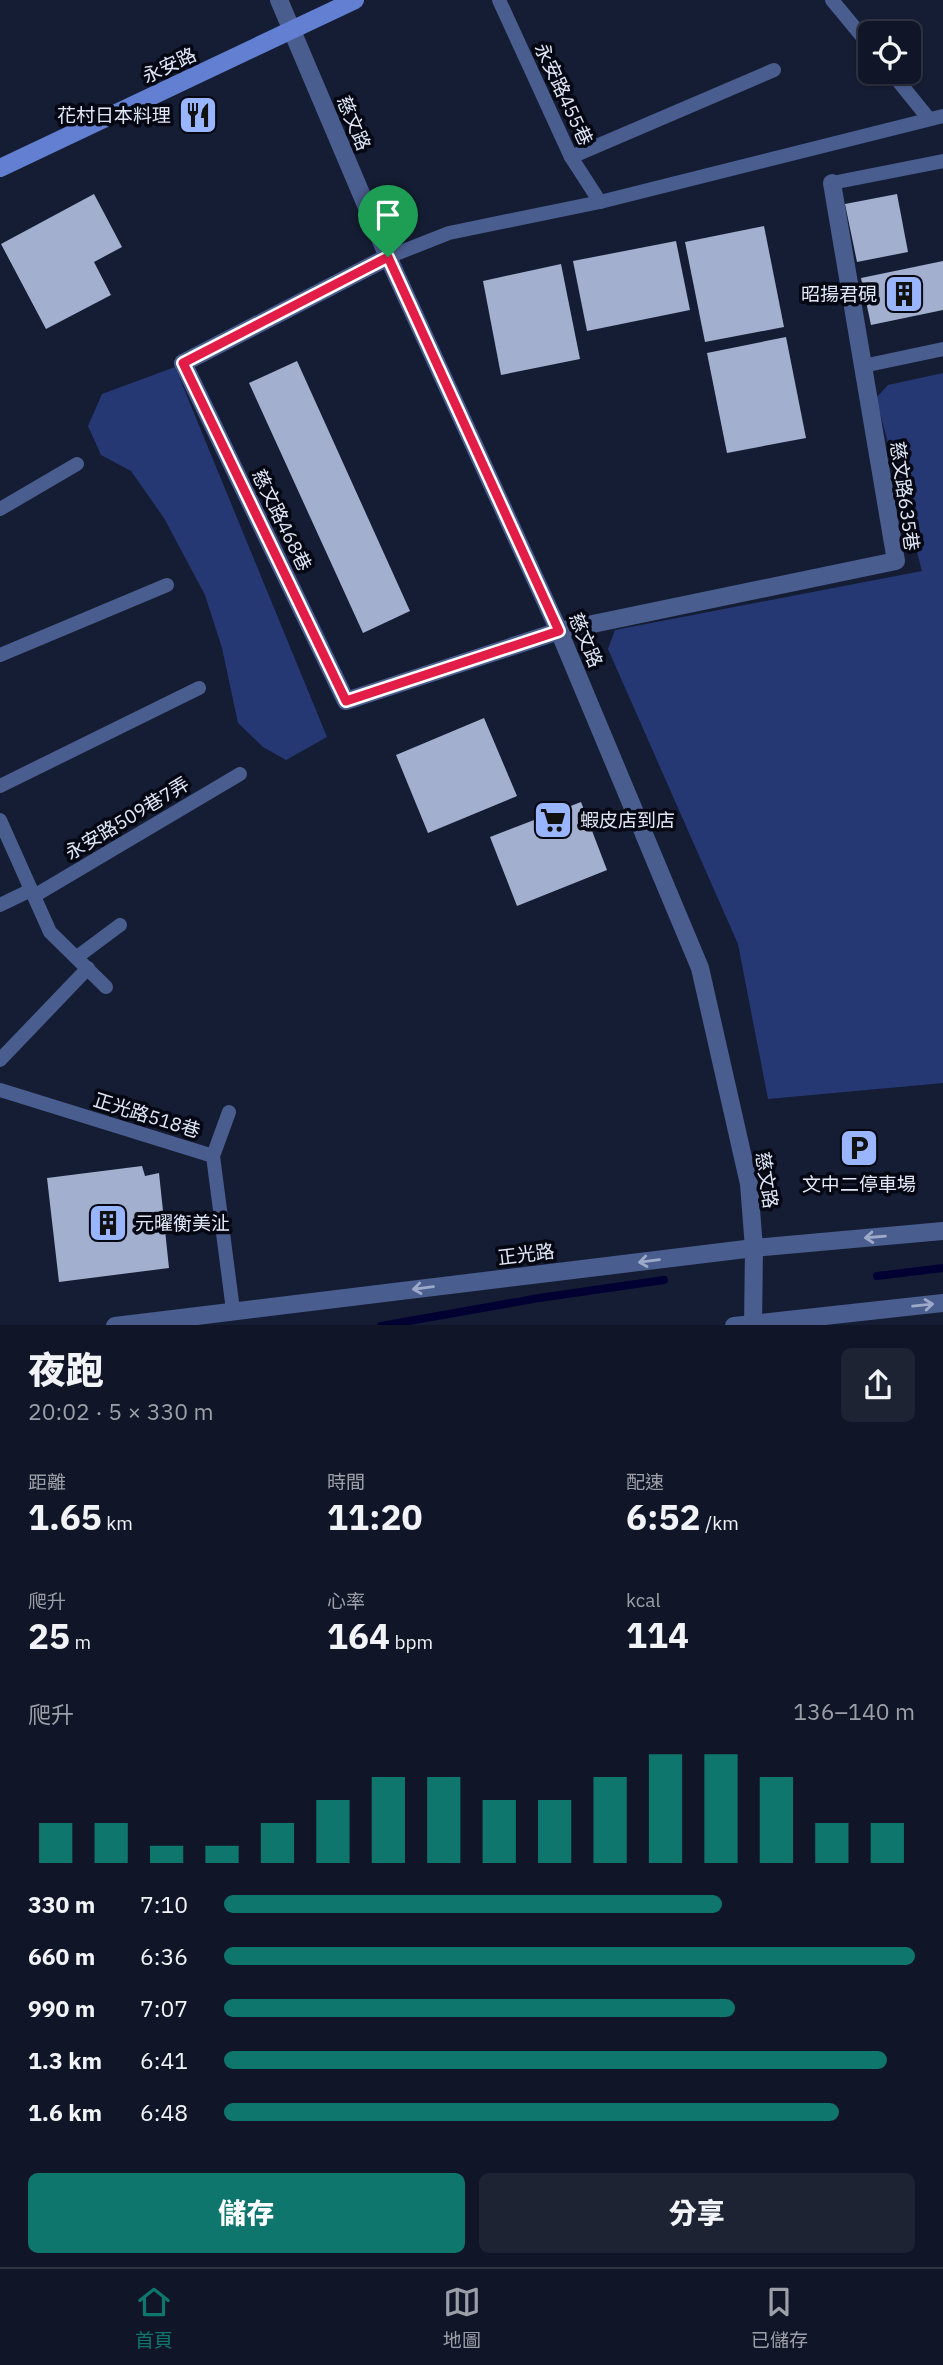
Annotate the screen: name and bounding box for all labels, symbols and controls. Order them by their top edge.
map controls [858,21,921,84]
button: locate [858,21,921,84]
street label: 永安路455巷 [530,39,598,149]
street label: 永安路 [138,42,200,88]
street label: 慈文路 [332,92,376,154]
restaurant icon: 花村日本料理 [177,94,219,136]
place label: 花村日本料理 [57,103,171,127]
pin [358,185,418,257]
icon: arrive [369,196,407,234]
building icon: 昭揚君硯 [883,273,925,315]
place label: 昭揚君硯 [801,282,877,306]
street label: 慈文路635巷 [885,440,925,552]
street label: 慈文路468巷 [247,465,317,575]
street label: 慈文路 [564,609,608,671]
street label: 永安路509巷7弄 [61,772,193,864]
supermarket icon: 蝦皮店到店 [532,799,574,841]
place label: 蝦皮店到店 [580,808,675,832]
street label: 正光路518巷 [91,1087,203,1143]
parking icon: 文中二停車場 [838,1127,880,1169]
street label: 慈文路 [751,1150,783,1210]
place label: 文中二停車場 [802,1172,916,1196]
building icon: 元曜衡美沚 [87,1202,129,1244]
place label: 元曜衡美沚 [135,1211,230,1235]
one-way arrow [864,1231,887,1244]
street label: 正光路 [496,1239,556,1269]
one-way arrow [638,1254,661,1267]
one-way arrow [412,1281,435,1294]
one-way arrow [911,1298,934,1311]
text: 夜跑 [28,1345,104,1394]
button: share [841,1348,915,1422]
text: 20:02 · 5 × 330 m [28,1396,214,1426]
text: 距離 [28,1470,66,1494]
text: 時間 [327,1470,365,1494]
text: 配速 [626,1470,664,1494]
text: 1.65 [28,1494,102,1540]
text: 11:20 [327,1494,423,1540]
text: 6:52 [626,1494,701,1540]
text: km [102,1511,133,1535]
text: /km [701,1511,739,1535]
text: kcal [626,1588,661,1612]
text: 爬升 [28,1589,66,1613]
text: 心率 [327,1589,365,1613]
text: 114 [626,1612,689,1658]
text: 25 [28,1613,70,1659]
text: 164 [327,1613,390,1659]
text: m [70,1630,91,1654]
text: bpm [390,1630,433,1654]
text: 136–140 m [793,1696,915,1726]
text: 爬升 [28,1699,74,1729]
text: 330 m [28,1889,95,1919]
text: 7:10 [140,1889,188,1919]
text: 660 m [28,1941,95,1971]
text: 6:36 [140,1941,188,1971]
text: 990 m [28,1993,95,2023]
text: 7:07 [140,1993,188,2023]
text: 1.3 km [28,2045,102,2075]
text: 6:41 [140,2045,188,2075]
text: 1.6 km [28,2097,102,2127]
text: 6:48 [140,2097,188,2127]
button: 儲存 [28,2173,465,2253]
button: 分享 [479,2173,915,2253]
tab: 首頁 [135,2283,173,2352]
tab: 地圖 [443,2283,481,2352]
tab: 已儲存 [751,2283,808,2352]

